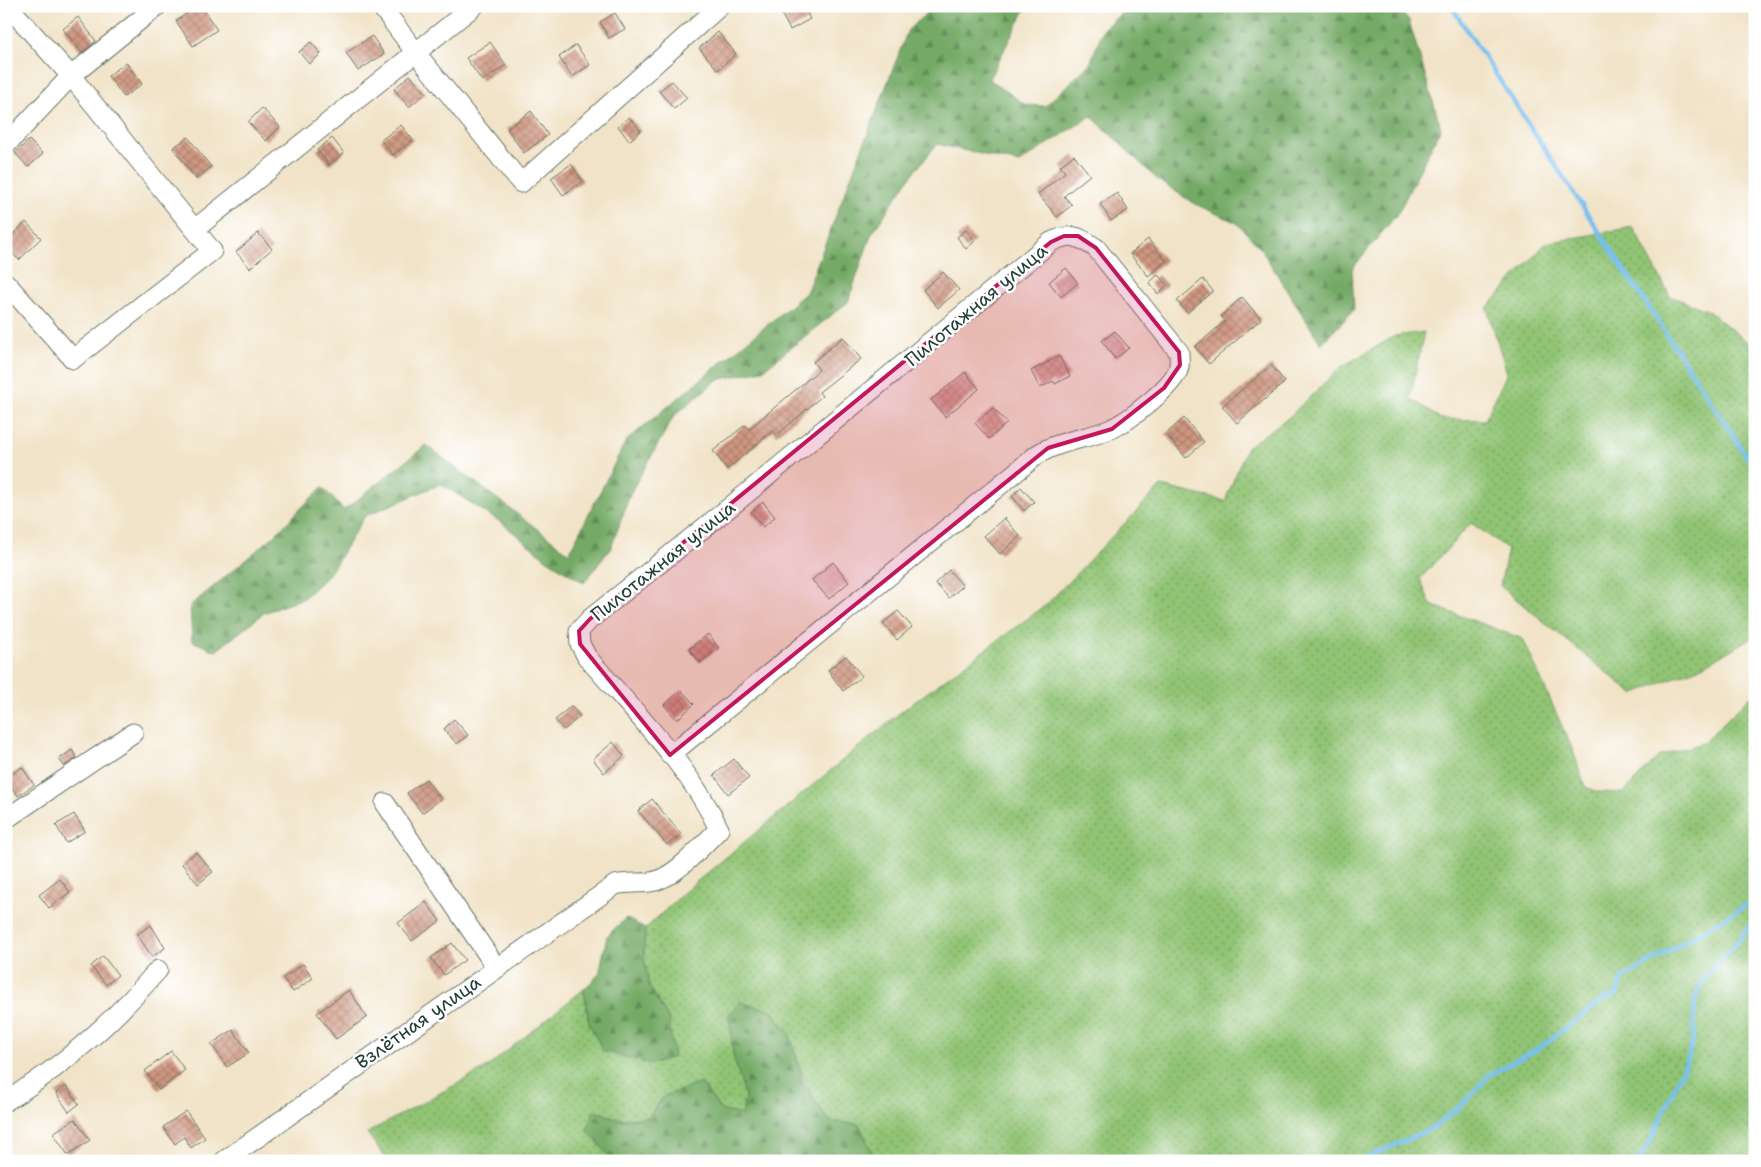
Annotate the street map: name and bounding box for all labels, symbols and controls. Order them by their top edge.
street label: Пилотажная улица [899,238,1053,372]
street label: Пилотажная улица [586,495,741,627]
street label: Взлётная улица [350,969,486,1075]

